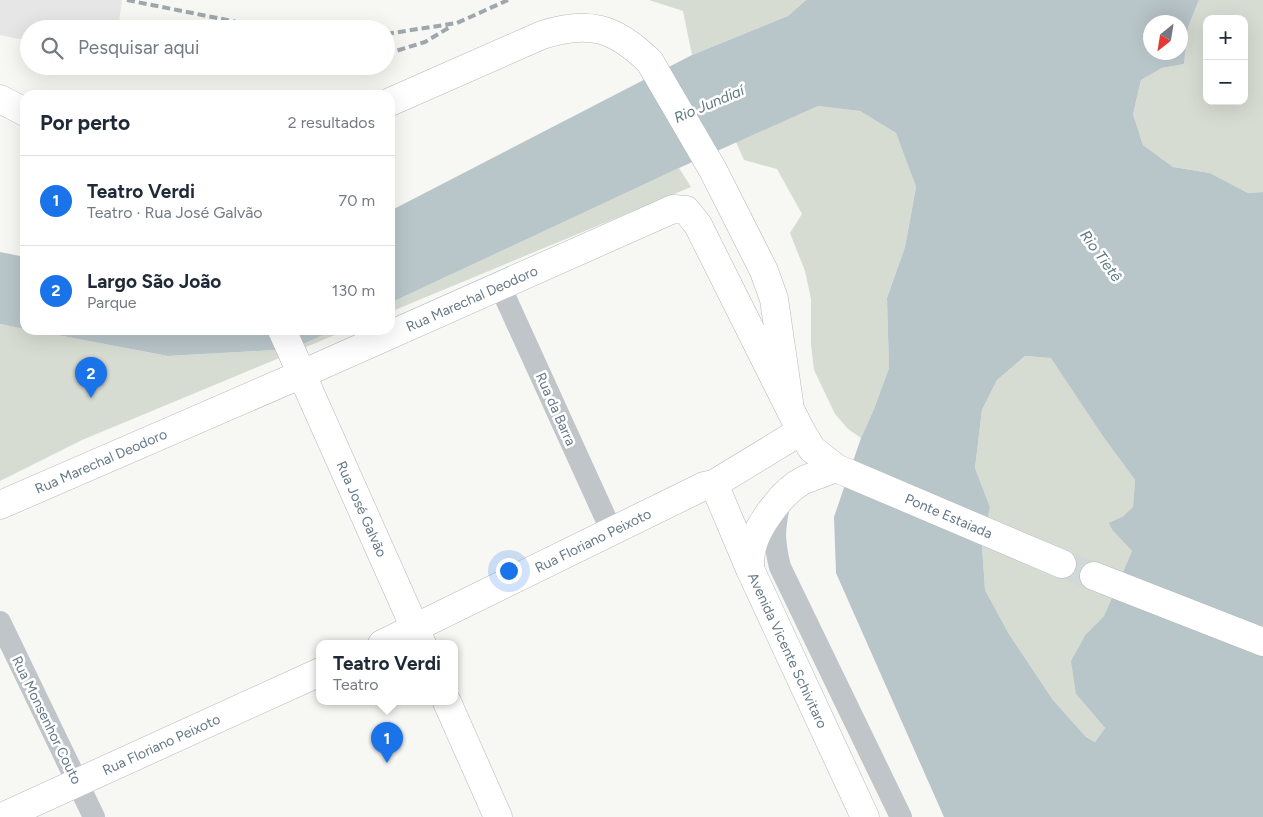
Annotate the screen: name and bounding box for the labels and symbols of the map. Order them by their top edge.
north arrow [1143,15,1188,60]
water label: Rio Jundiaí [671,80,749,127]
water label: Rio Tietê [1076,227,1126,285]
street label: Rua Marechal Deodoro [404,262,540,336]
pin: 2 [75,357,107,398]
street label: Rua da Barra [532,370,579,448]
street label: Rua Marechal Deodoro [32,426,170,498]
street label: Rua José Galvão [333,459,390,560]
street label: Ponte Estaiada [902,490,995,542]
street label: Rua Floriano Peixoto [532,505,654,577]
your location [496,558,522,584]
street label: Avenida Vicente Schivitaro [744,570,831,731]
street label: Rua Monsenhor Couto [8,653,85,787]
street label: Rua Floriano Peixoto [100,711,223,779]
pin: 1 [371,722,403,763]

